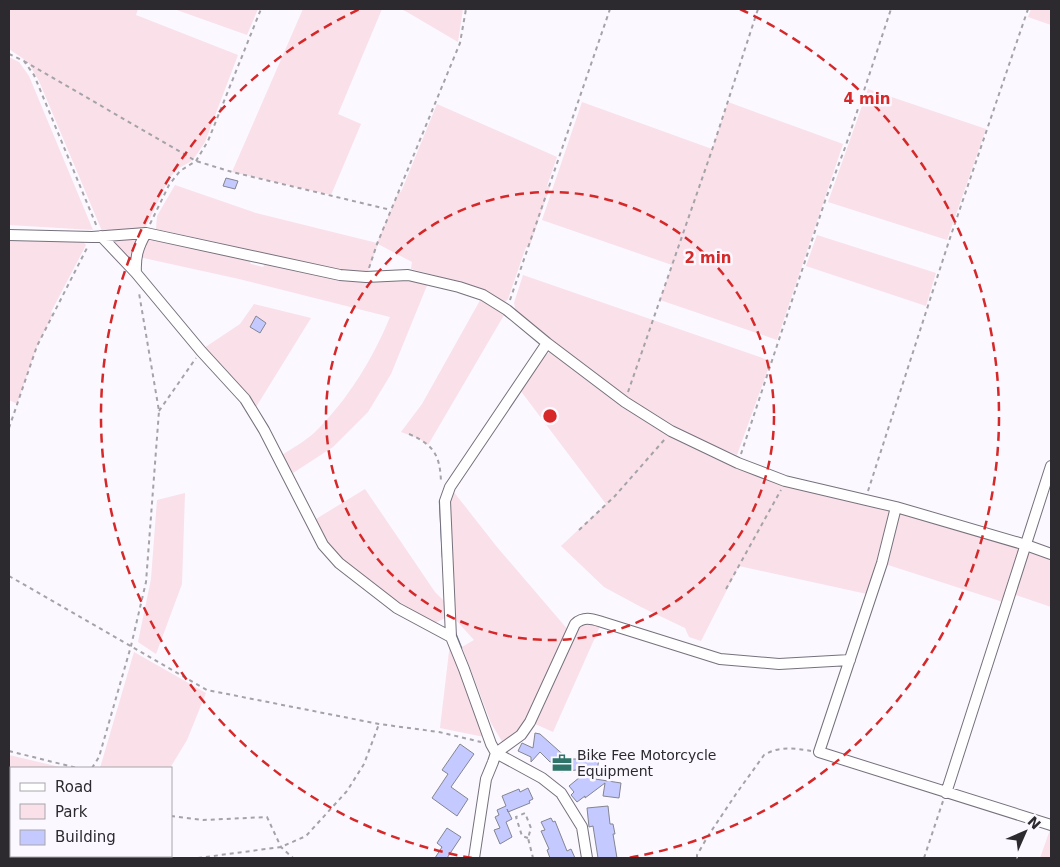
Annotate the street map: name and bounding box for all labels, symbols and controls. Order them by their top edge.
text: 4 min [843,90,891,108]
text: 2 min [684,249,732,267]
centre of rings [541,407,559,425]
place label: Bike Fee Motorcycle Equipment [577,747,716,779]
office icon: Bike Fee Motorcycle Equipment [551,752,573,774]
legend [10,767,172,857]
text: Road [55,778,93,796]
text: Park [55,803,88,821]
north arrow [1000,807,1050,857]
text: N [1024,813,1044,833]
text: Building [55,828,116,846]

